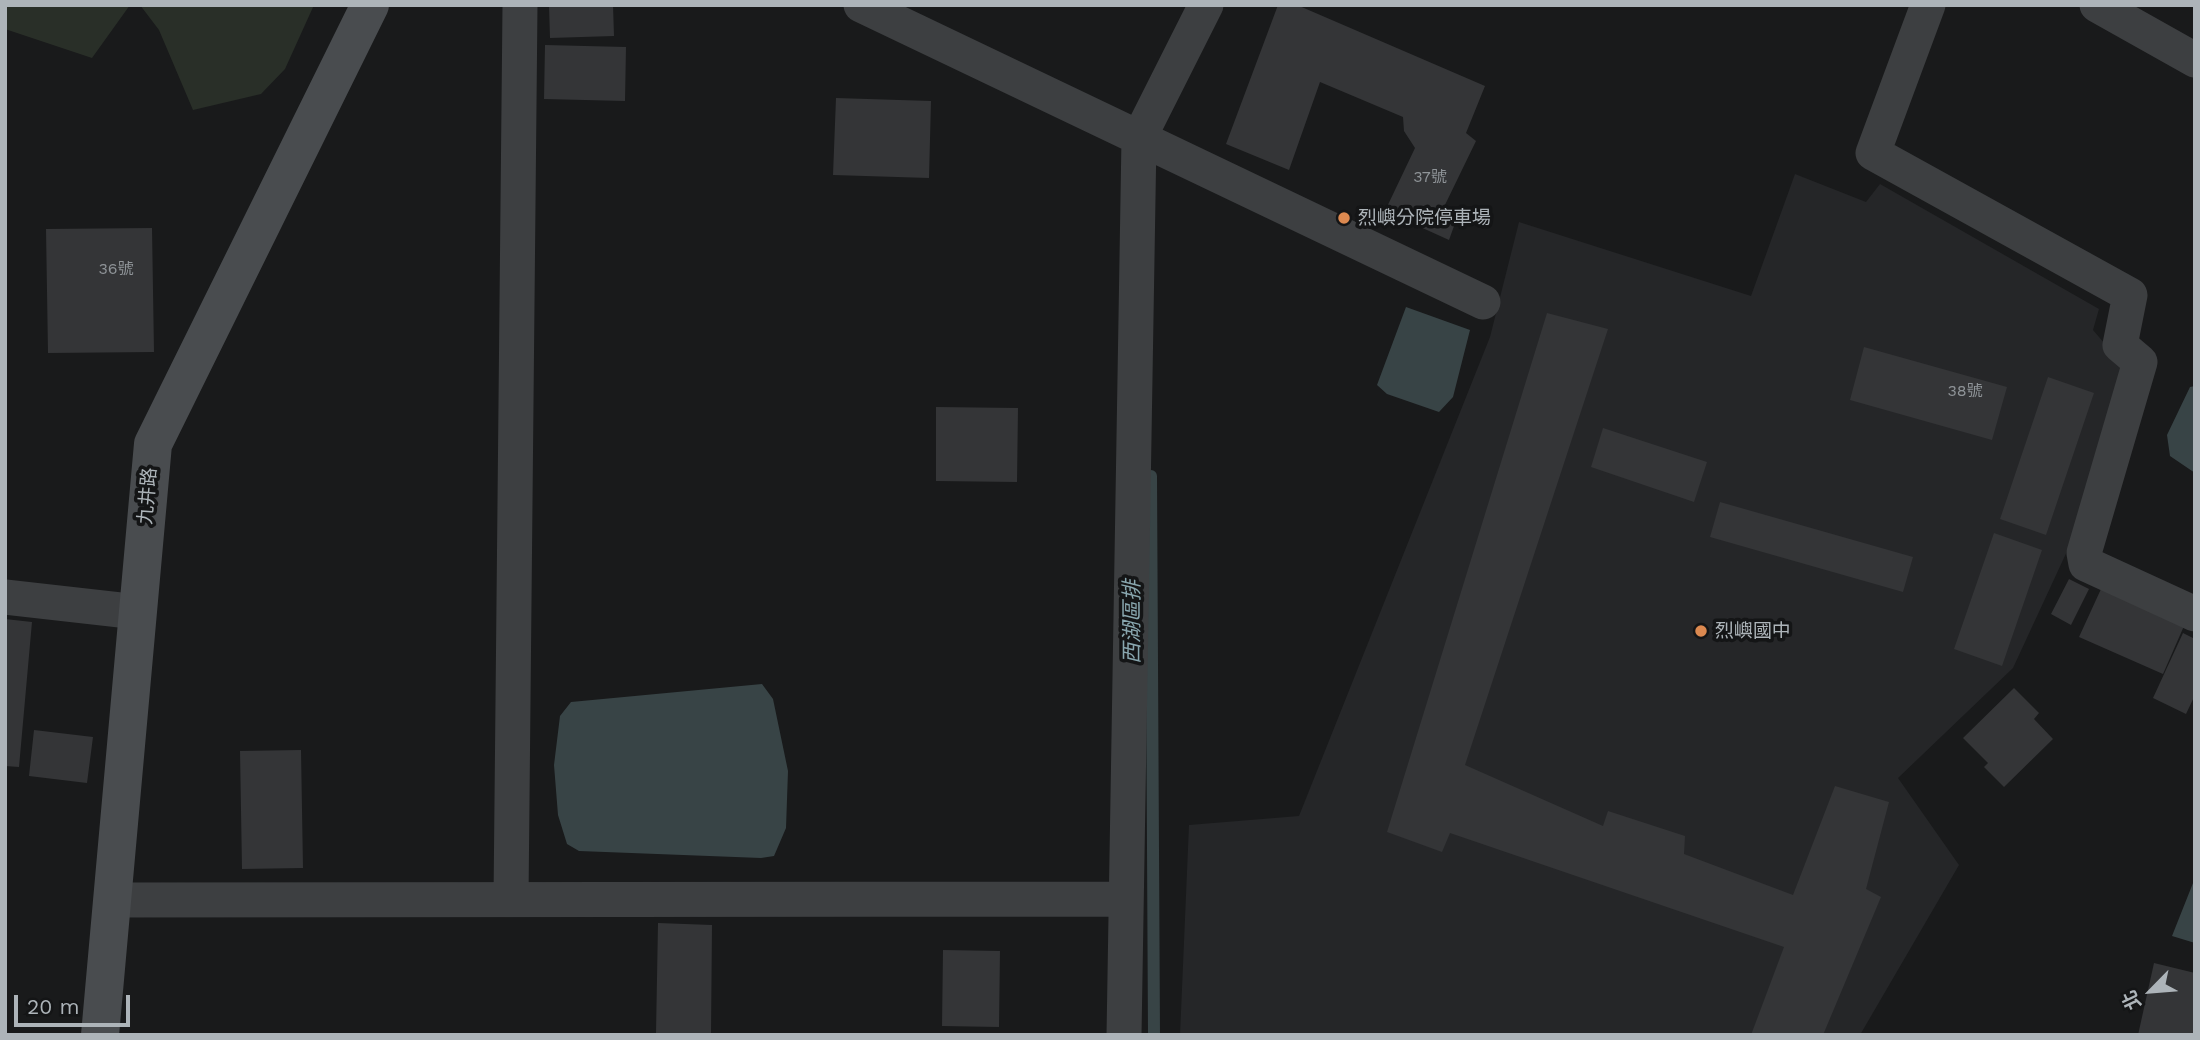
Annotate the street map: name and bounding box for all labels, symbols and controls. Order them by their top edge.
house number: 37號 [1413,167,1447,187]
place label: 烈嶼分院停車場 [1358,207,1491,229]
marker: 烈嶼分院停車場 [1336,210,1352,226]
house number: 36號 [98,259,134,279]
house number: 38號 [1947,381,1983,401]
street label: 九井路 [134,467,162,525]
water label: 西湖區排 [1120,580,1146,664]
place label: 烈嶼國中 [1715,620,1791,642]
marker: 烈嶼國中 [1693,623,1709,639]
north arrow [2116,956,2186,1026]
scale bar [18,981,133,1025]
text: 北 [2117,987,2146,1014]
text: 20 m [27,994,79,1019]

